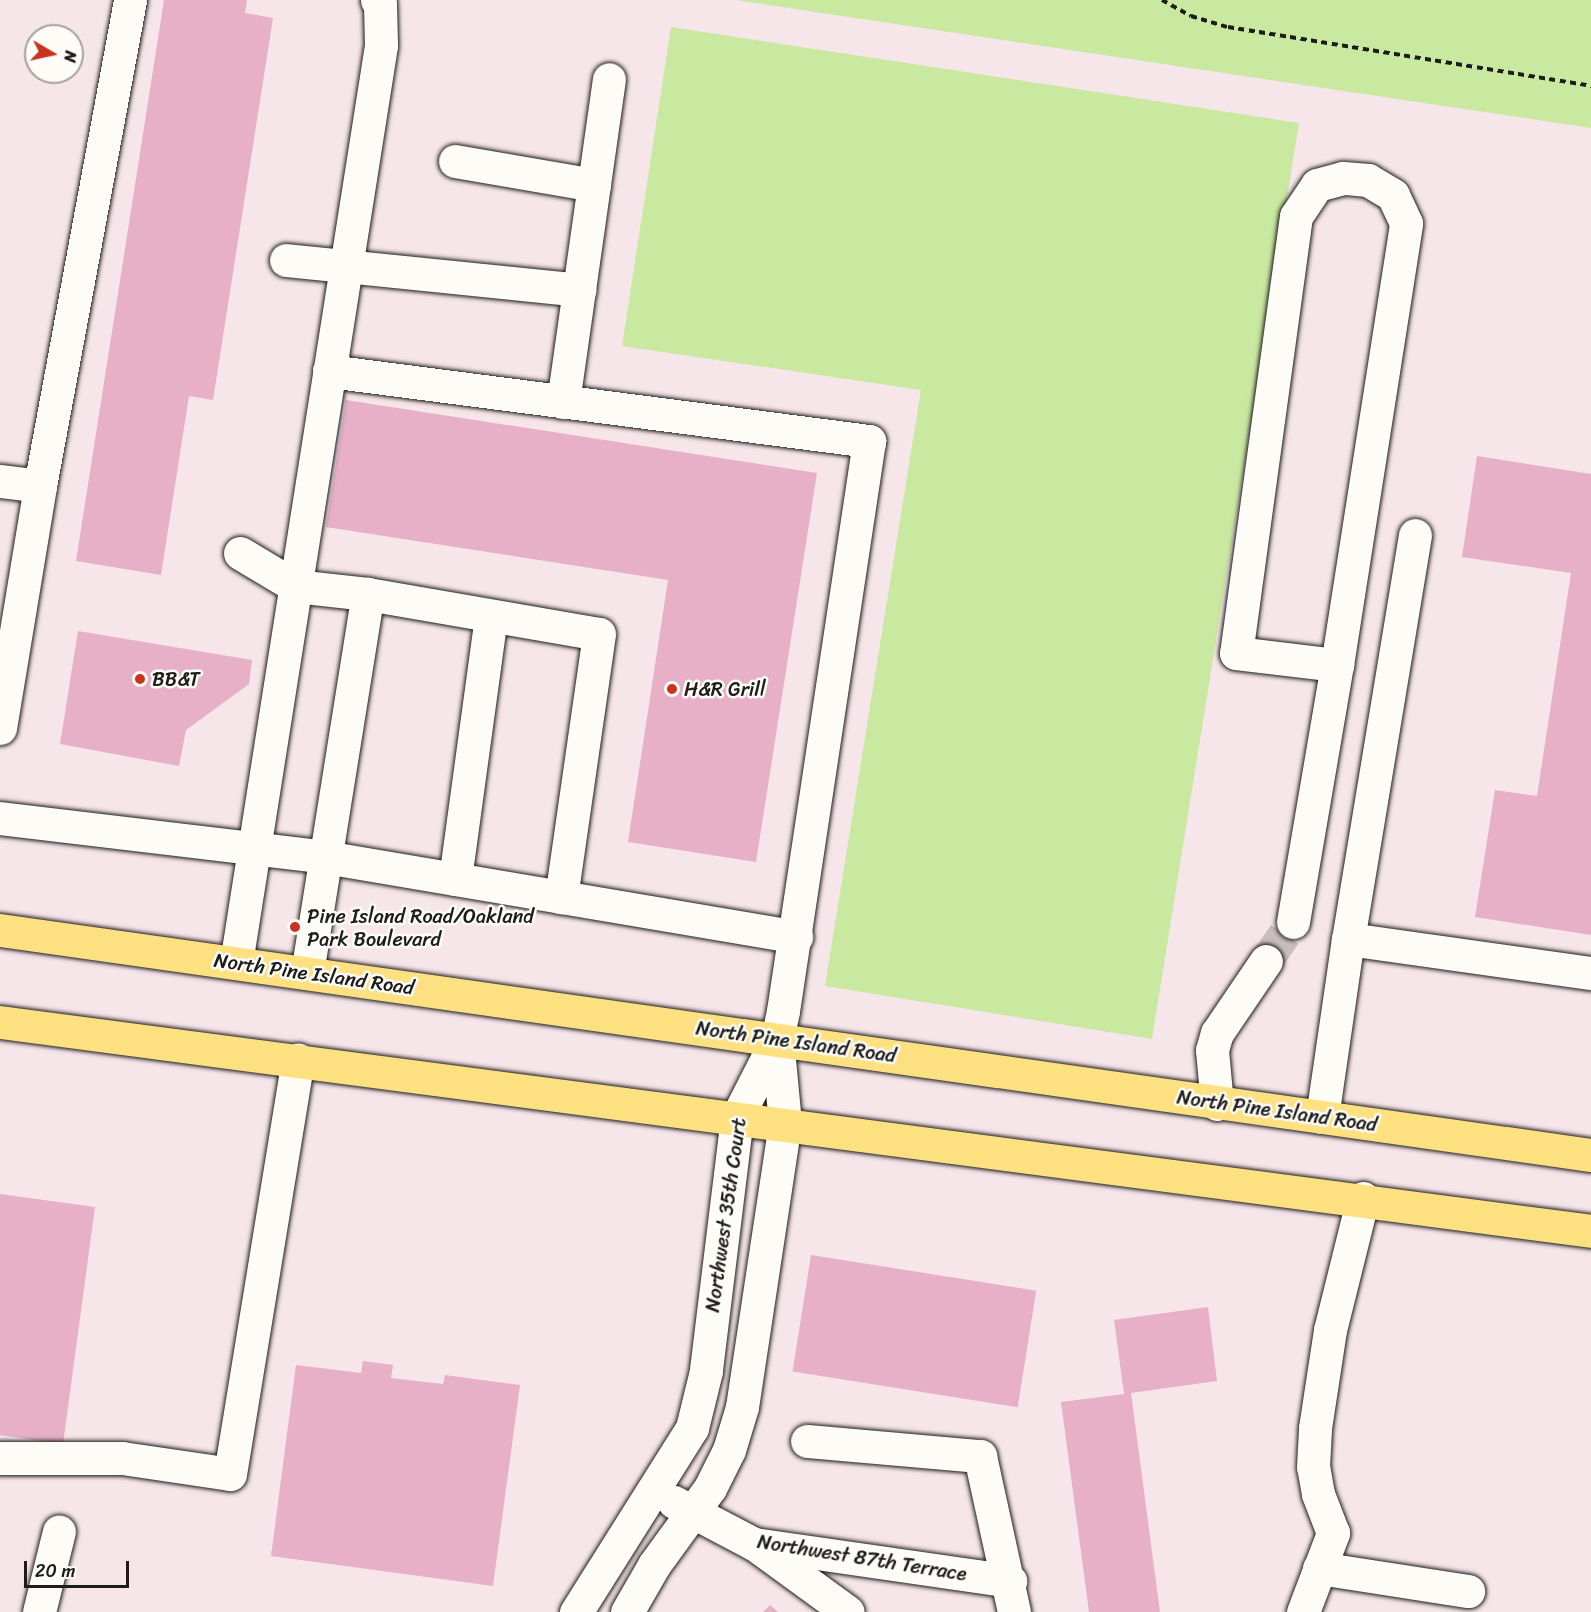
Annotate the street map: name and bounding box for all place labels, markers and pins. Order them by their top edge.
place label: BB&T [152,667,200,691]
marker: BB&T [133,672,147,686]
place label: H&R Grill [684,677,766,701]
marker: H&R Grill [665,682,679,696]
place label: Pine Island Road/Oakland Park Boulevard [307,904,534,951]
marker: Pine Island Road/Oakland Park Boulevard [288,920,302,934]

